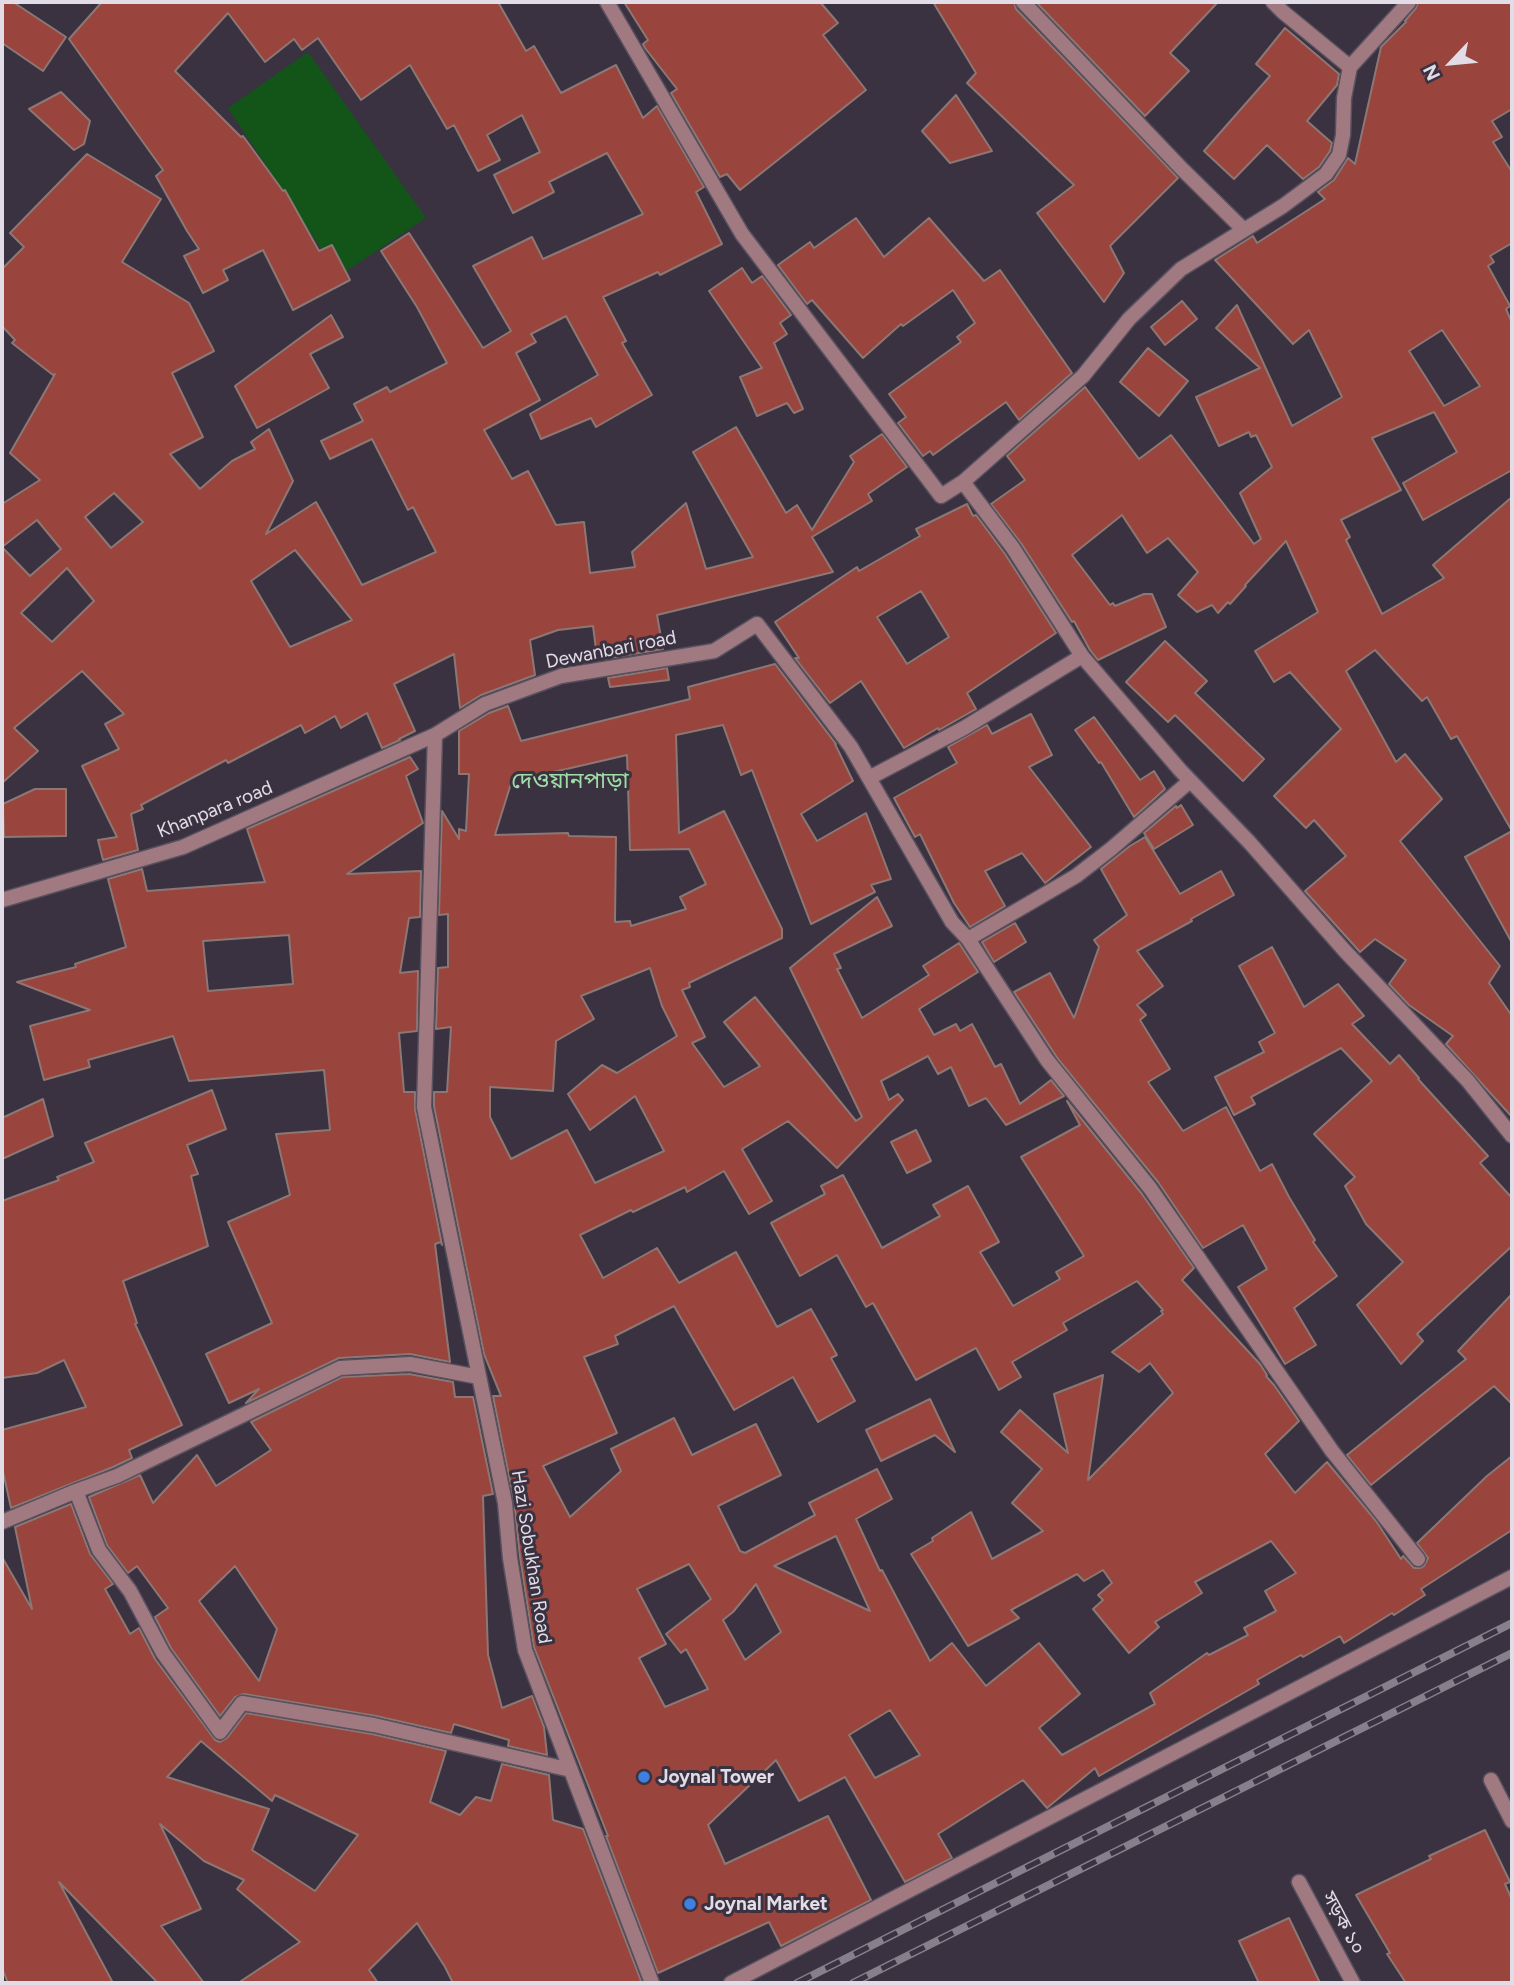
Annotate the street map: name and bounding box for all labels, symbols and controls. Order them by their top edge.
north arrow [1416,28,1486,98]
text: N [1418,61,1445,84]
street label: Dewanbari road [544,626,678,674]
district label: দেওয়ানপাড়া [511,767,629,795]
street label: Khanpara road [154,776,276,844]
street label: Hazi Sobukhan Road [506,1469,556,1645]
place label: Joynal Tower [658,1766,774,1788]
marker: Joynal Tower [636,1769,652,1785]
street label: সড়ক ১০ [1317,1888,1369,1958]
place label: Joynal Market [704,1893,828,1915]
marker: Joynal Market [682,1896,698,1912]

